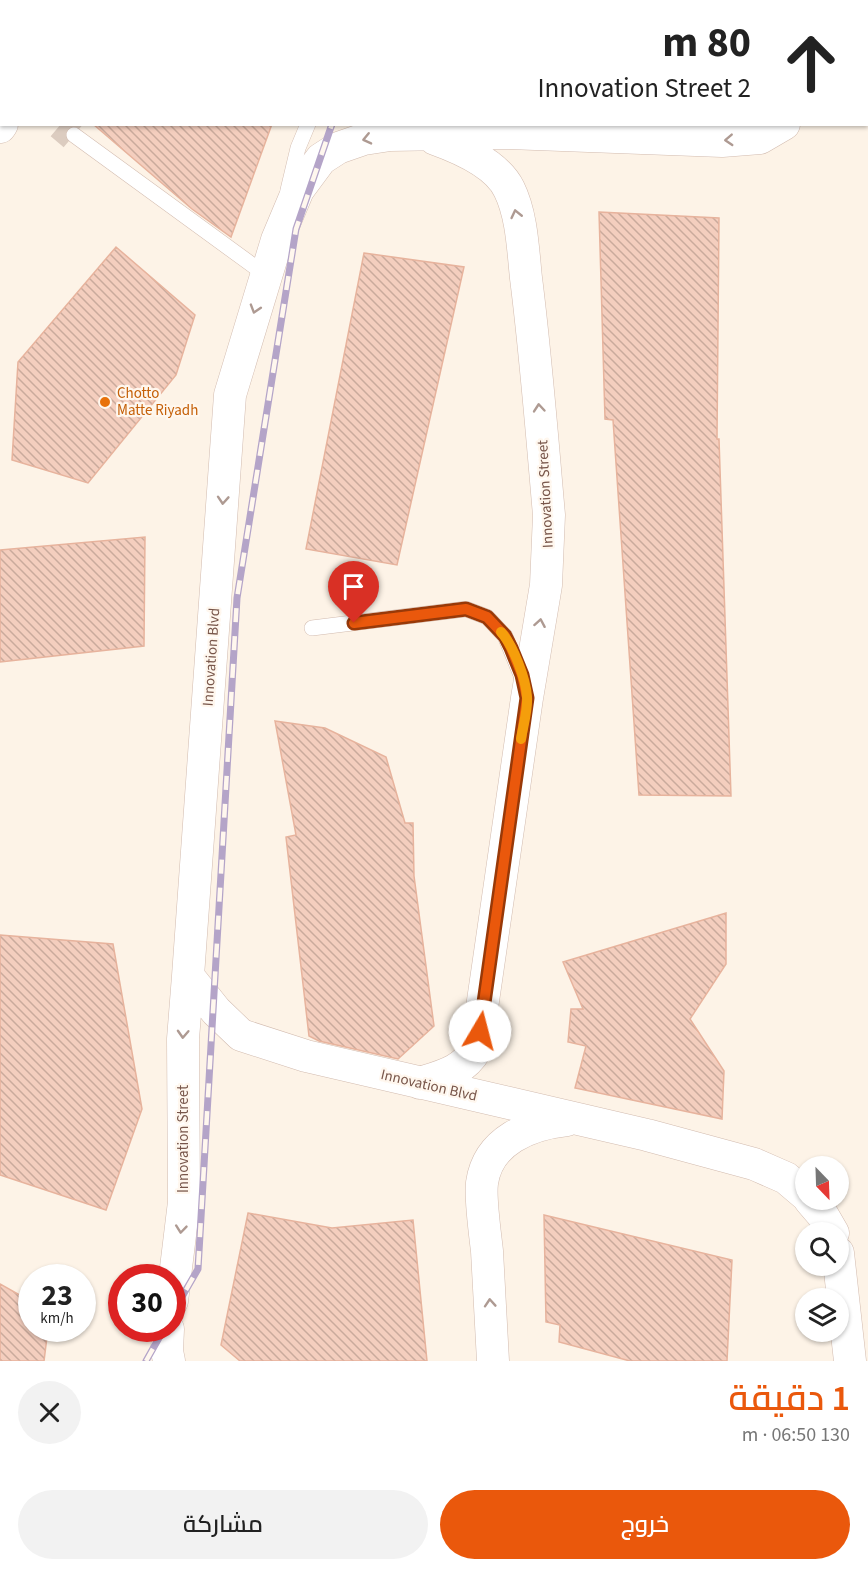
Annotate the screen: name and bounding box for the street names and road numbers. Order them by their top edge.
street label: Innovation Street [532,439,559,549]
street label: Innovation Blvd [198,607,225,707]
street label: Innovation Blvd [379,1064,479,1107]
street label: Innovation Street [173,1085,194,1193]

